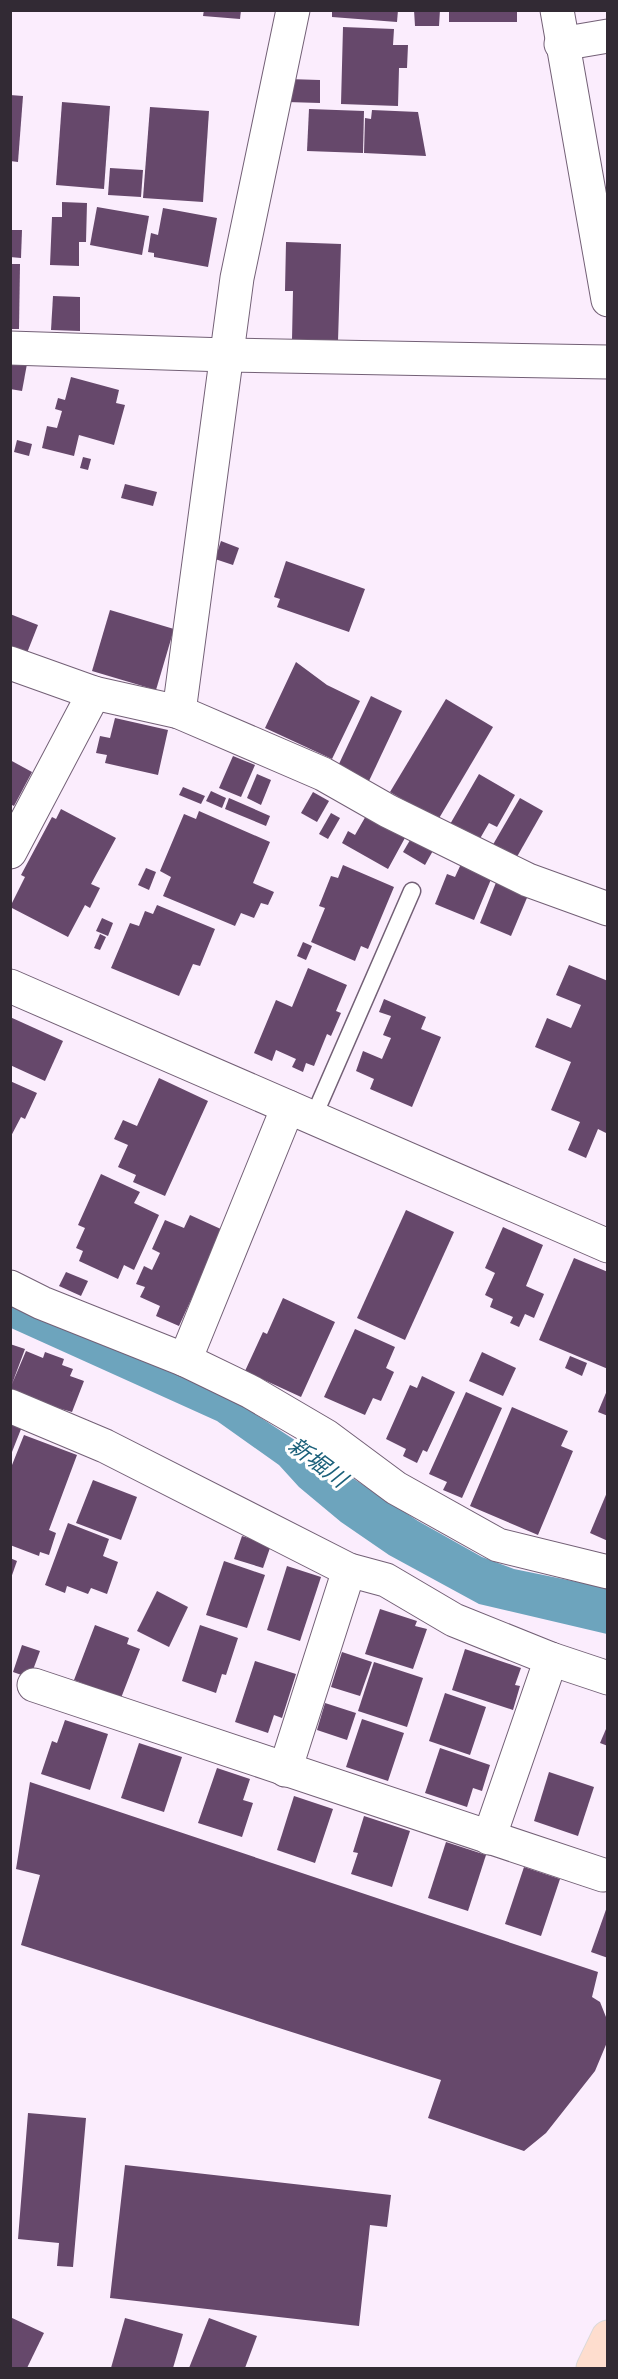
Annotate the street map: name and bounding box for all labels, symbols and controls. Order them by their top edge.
water label: 新堀川 [284,1433,353,1493]

